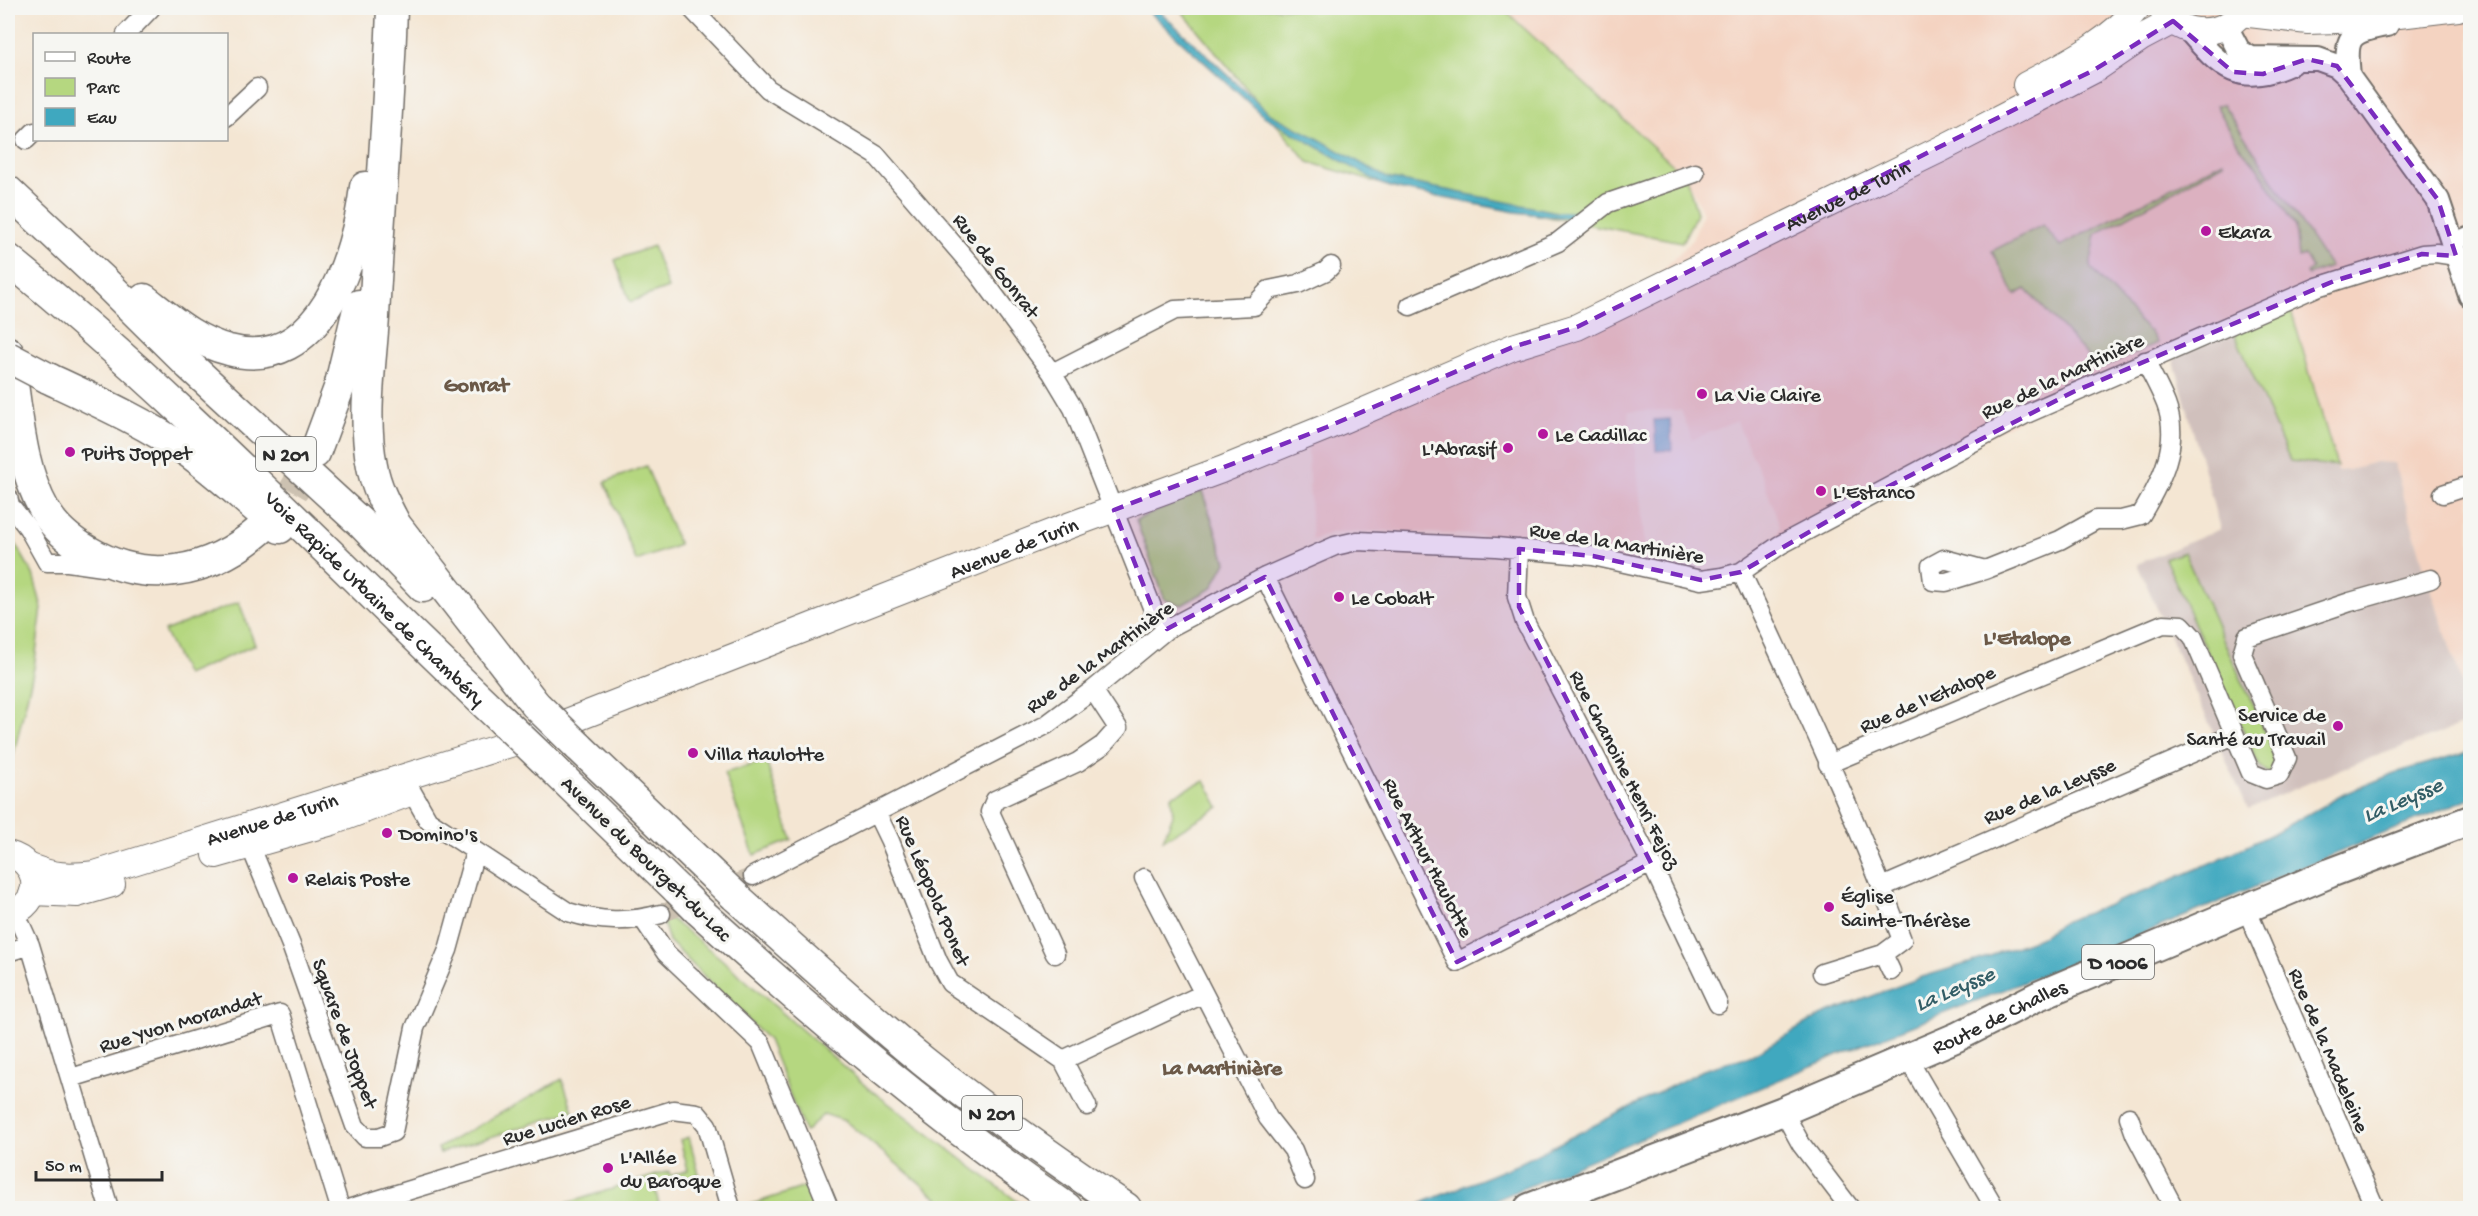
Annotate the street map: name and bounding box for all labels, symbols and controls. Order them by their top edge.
legend [33,33,228,141]
text: Route [87,49,132,70]
text: Parc [86,79,120,100]
text: Eau [87,109,117,130]
street label: Avenue de Turin [1782,157,1915,239]
street label: Rue de Gonrat [945,210,1045,327]
place label: Ekara [2218,222,2273,247]
marker: Ekara [2199,224,2213,238]
street label: Rue de la Martinière [1978,329,2150,427]
district label: Gonrat [444,374,510,400]
place label: La Vie Claire [1714,385,1822,410]
marker: La Vie Claire [1695,387,1709,401]
place label: Le Cadillac [1555,425,1647,450]
marker: Le Cadillac [1536,427,1550,441]
road number: N 201 [256,437,316,471]
place label: L'Abrasif [1422,439,1498,464]
marker: L'Abrasif [1501,441,1515,455]
place label: Puits Joppet [81,443,194,468]
marker: Puits Joppet [63,445,77,459]
place label: L'Estanco [1833,482,1915,507]
marker: L'Estanco [1814,484,1828,498]
street label: Voie Rapide Urbaine de Chambéry [257,487,489,713]
street label: Avenue de Turin [947,514,1083,587]
street label: Rue de la Martinière [1527,519,1707,572]
place label: Le Cobalt [1351,588,1435,613]
marker: Le Cobalt [1332,590,1346,604]
street label: Rue de la Martinière [1022,596,1181,721]
district label: L'Etalope [1984,627,2071,653]
street label: Rue de l'Etalope [1857,661,2001,741]
street label: Rue Chanoine Henri Fejoz [1562,667,1684,875]
place label: Service de Santé au Travail [2186,705,2327,754]
marker: Service de Santé au Travail [2331,719,2345,733]
place label: Villa Haulotte [704,744,825,769]
marker: Villa Haulotte [686,746,700,760]
street label: Rue de la Leysse [1980,754,2121,832]
street label: Avenue du Bourget-du-Lac [554,773,736,949]
water label: La Leysse [2360,773,2448,830]
street label: Rue Arthur Haulotte [1375,775,1477,944]
street label: Avenue de Turin [204,790,342,854]
street label: Rue Léopold Ponet [888,812,975,973]
place label: Domino's [397,824,478,849]
marker: Domino's [380,826,394,840]
place label: Relais Poste [305,869,411,894]
marker: Relais Poste [286,871,300,885]
place label: Église Sainte-Thérèse [1841,886,1971,935]
marker: Église Sainte-Thérèse [1822,900,1836,914]
road number: D 1006 [2082,945,2154,979]
street label: Square de Joppet [304,956,382,1115]
water label: La Leysse [1912,962,2000,1019]
street label: Rue de la Madeleine [2281,965,2373,1138]
street label: Route de Challes [1929,976,2073,1062]
street label: Rue Yvon Morandat [97,987,268,1061]
district label: La Martinière [1162,1057,1283,1083]
street label: Rue Lucien Rose [500,1091,635,1154]
road number: N 201 [962,1096,1022,1130]
scale bar [36,1144,162,1182]
place label: L'Allée du Baroque [620,1147,722,1196]
text: 50 m [45,1157,82,1178]
marker: L'Allée du Baroque [601,1161,615,1175]

